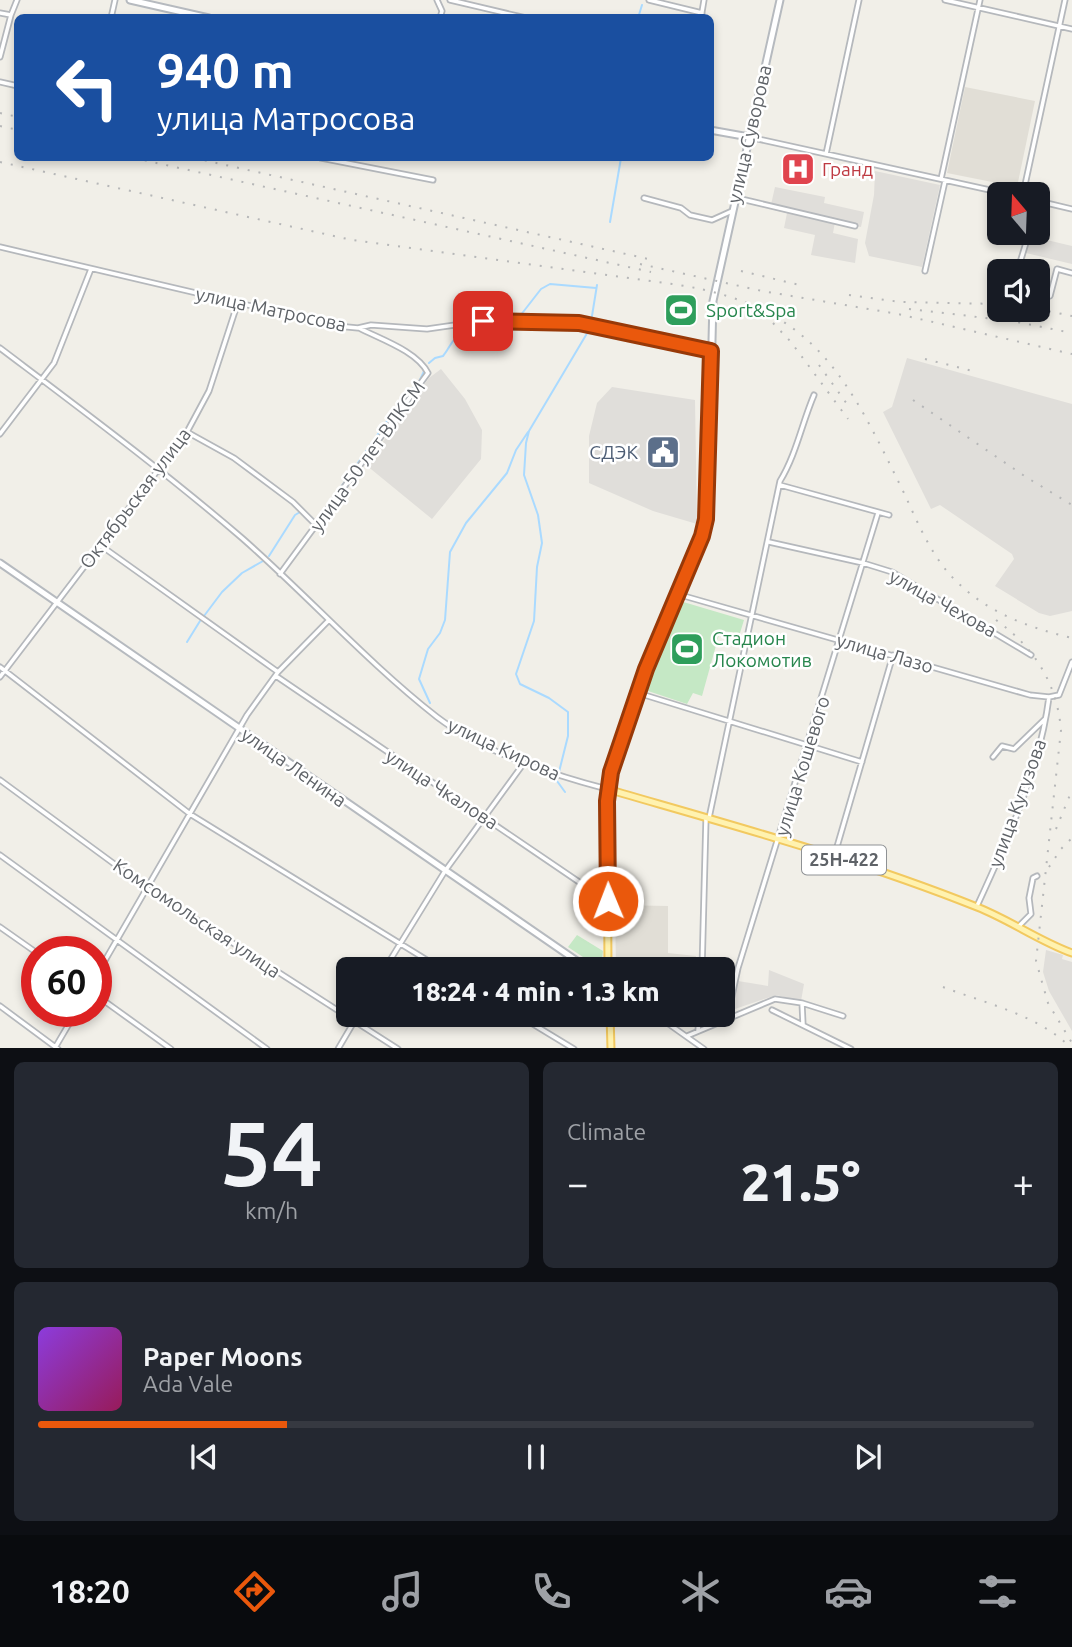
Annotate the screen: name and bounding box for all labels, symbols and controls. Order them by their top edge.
icon: left [42,42,133,133]
text: 940 m [157,42,294,97]
street label: улица Суворова [722,63,776,205]
text: улица Матросова [157,100,415,136]
hospital icon: Гранд [779,150,817,188]
place label: Гранд [822,158,873,180]
north arrow [987,182,1050,245]
map controls [987,182,1050,322]
button: sound [987,259,1050,322]
street label: улица Матросова [194,282,348,336]
pin [453,291,513,351]
sports icon: Sport&Spa [662,291,700,329]
place label: Sport&Spa [706,299,796,321]
icon: arrive [464,302,502,340]
street label: улица 50 лет ВЛКСМ [305,376,429,536]
street label: Октябрьская улица [75,423,195,573]
public building icon: СДЭК [644,433,682,471]
place label: СДЭК [589,441,638,463]
street label: улица Чехова [886,564,1000,642]
place label: Стадион Локомотив [712,627,812,671]
street label: улица Лазо [834,629,936,677]
sports icon: Стадион Локомотив [668,630,706,668]
street label: улица Кошевого [770,693,834,839]
street label: улица Кирова [444,713,564,785]
street label: улица Ленина [237,723,351,811]
street label: улица Кутузова [984,736,1050,870]
street label: улица Чкалова [381,744,503,834]
road number: 25Н-422 [802,846,886,874]
street label: Комсомольская улица [109,854,285,982]
position arrow [571,864,645,938]
speed limit sign: 60 [21,936,112,1027]
text: 18:24 · 4 min · 1.3 km [411,977,660,1006]
text: 54 [220,1101,323,1203]
text: Climate [567,1119,646,1144]
text: 21.5° [741,1153,860,1211]
text: − [567,1162,588,1204]
text: + [1013,1162,1034,1204]
text: km/h [245,1198,298,1223]
text: Paper Moons [143,1342,302,1371]
text: Ada Vale [143,1371,233,1396]
icon: previous [185,1438,223,1476]
icon: pause [517,1438,555,1476]
icon: next [849,1438,887,1476]
icon: directions [230,1567,279,1616]
icon: music [378,1567,427,1616]
icon: phone [527,1567,576,1616]
icon: climate [676,1567,725,1616]
icon: car [824,1567,873,1616]
icon: filters [973,1567,1022,1616]
text: 18:20 [50,1573,130,1609]

